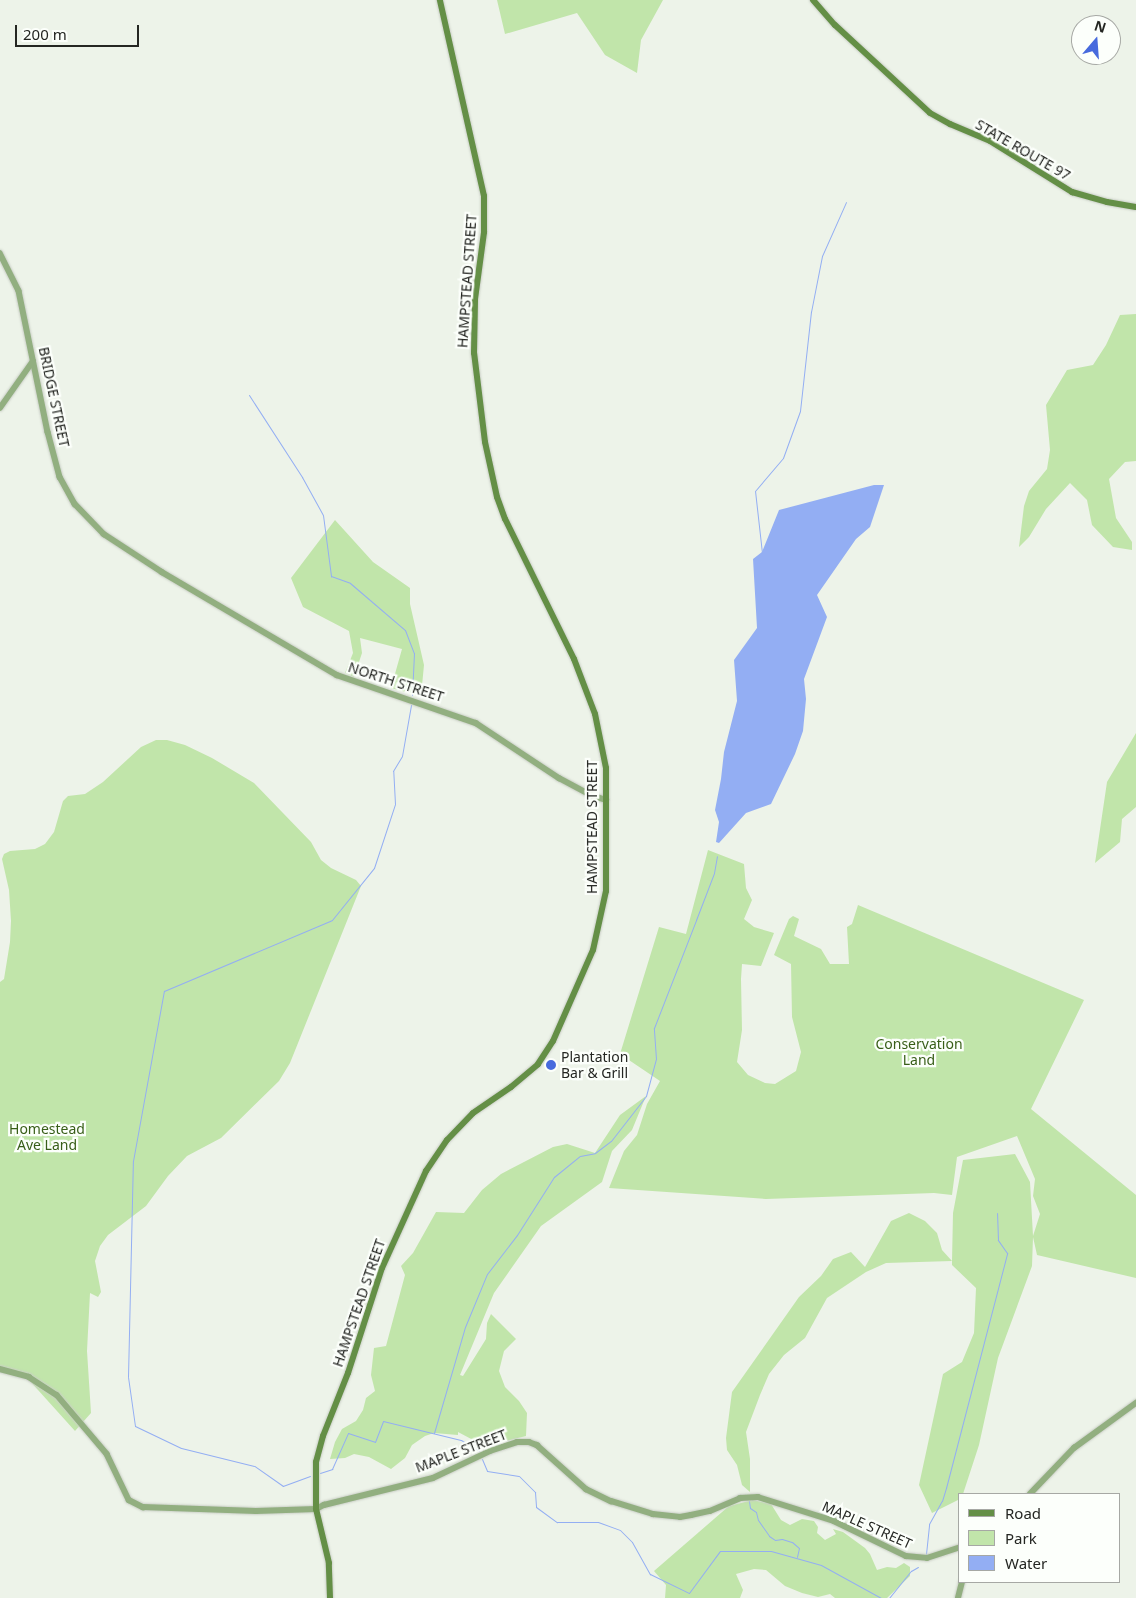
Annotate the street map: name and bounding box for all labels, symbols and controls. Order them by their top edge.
scale bar [18,15,141,47]
north arrow [1071,15,1121,65]
text: N [1092,15,1109,37]
text: 200 m [23,24,67,44]
street label: STATE ROUTE 97 [973,116,1073,184]
street label: HAMPSTEAD STREET [454,214,480,348]
street label: BRIDGE STREET [35,345,73,449]
street label: NORTH STREET [346,659,446,705]
street label: HAMPSTEAD STREET [584,760,600,894]
park label: Conservation Land [875,1036,963,1068]
place label: Plantation Bar & Grill [561,1049,628,1082]
marker: Plantation Bar & Grill [545,1059,557,1071]
park label: Homestead Ave Land [9,1121,85,1154]
street label: HAMPSTEAD STREET [329,1237,389,1369]
street label: MAPLE STREET [413,1426,509,1476]
legend [958,1493,1121,1583]
street label: MAPLE STREET [820,1498,914,1552]
text: Road [1005,1503,1041,1523]
text: Park [1005,1528,1037,1548]
text: Water [1005,1553,1047,1573]

